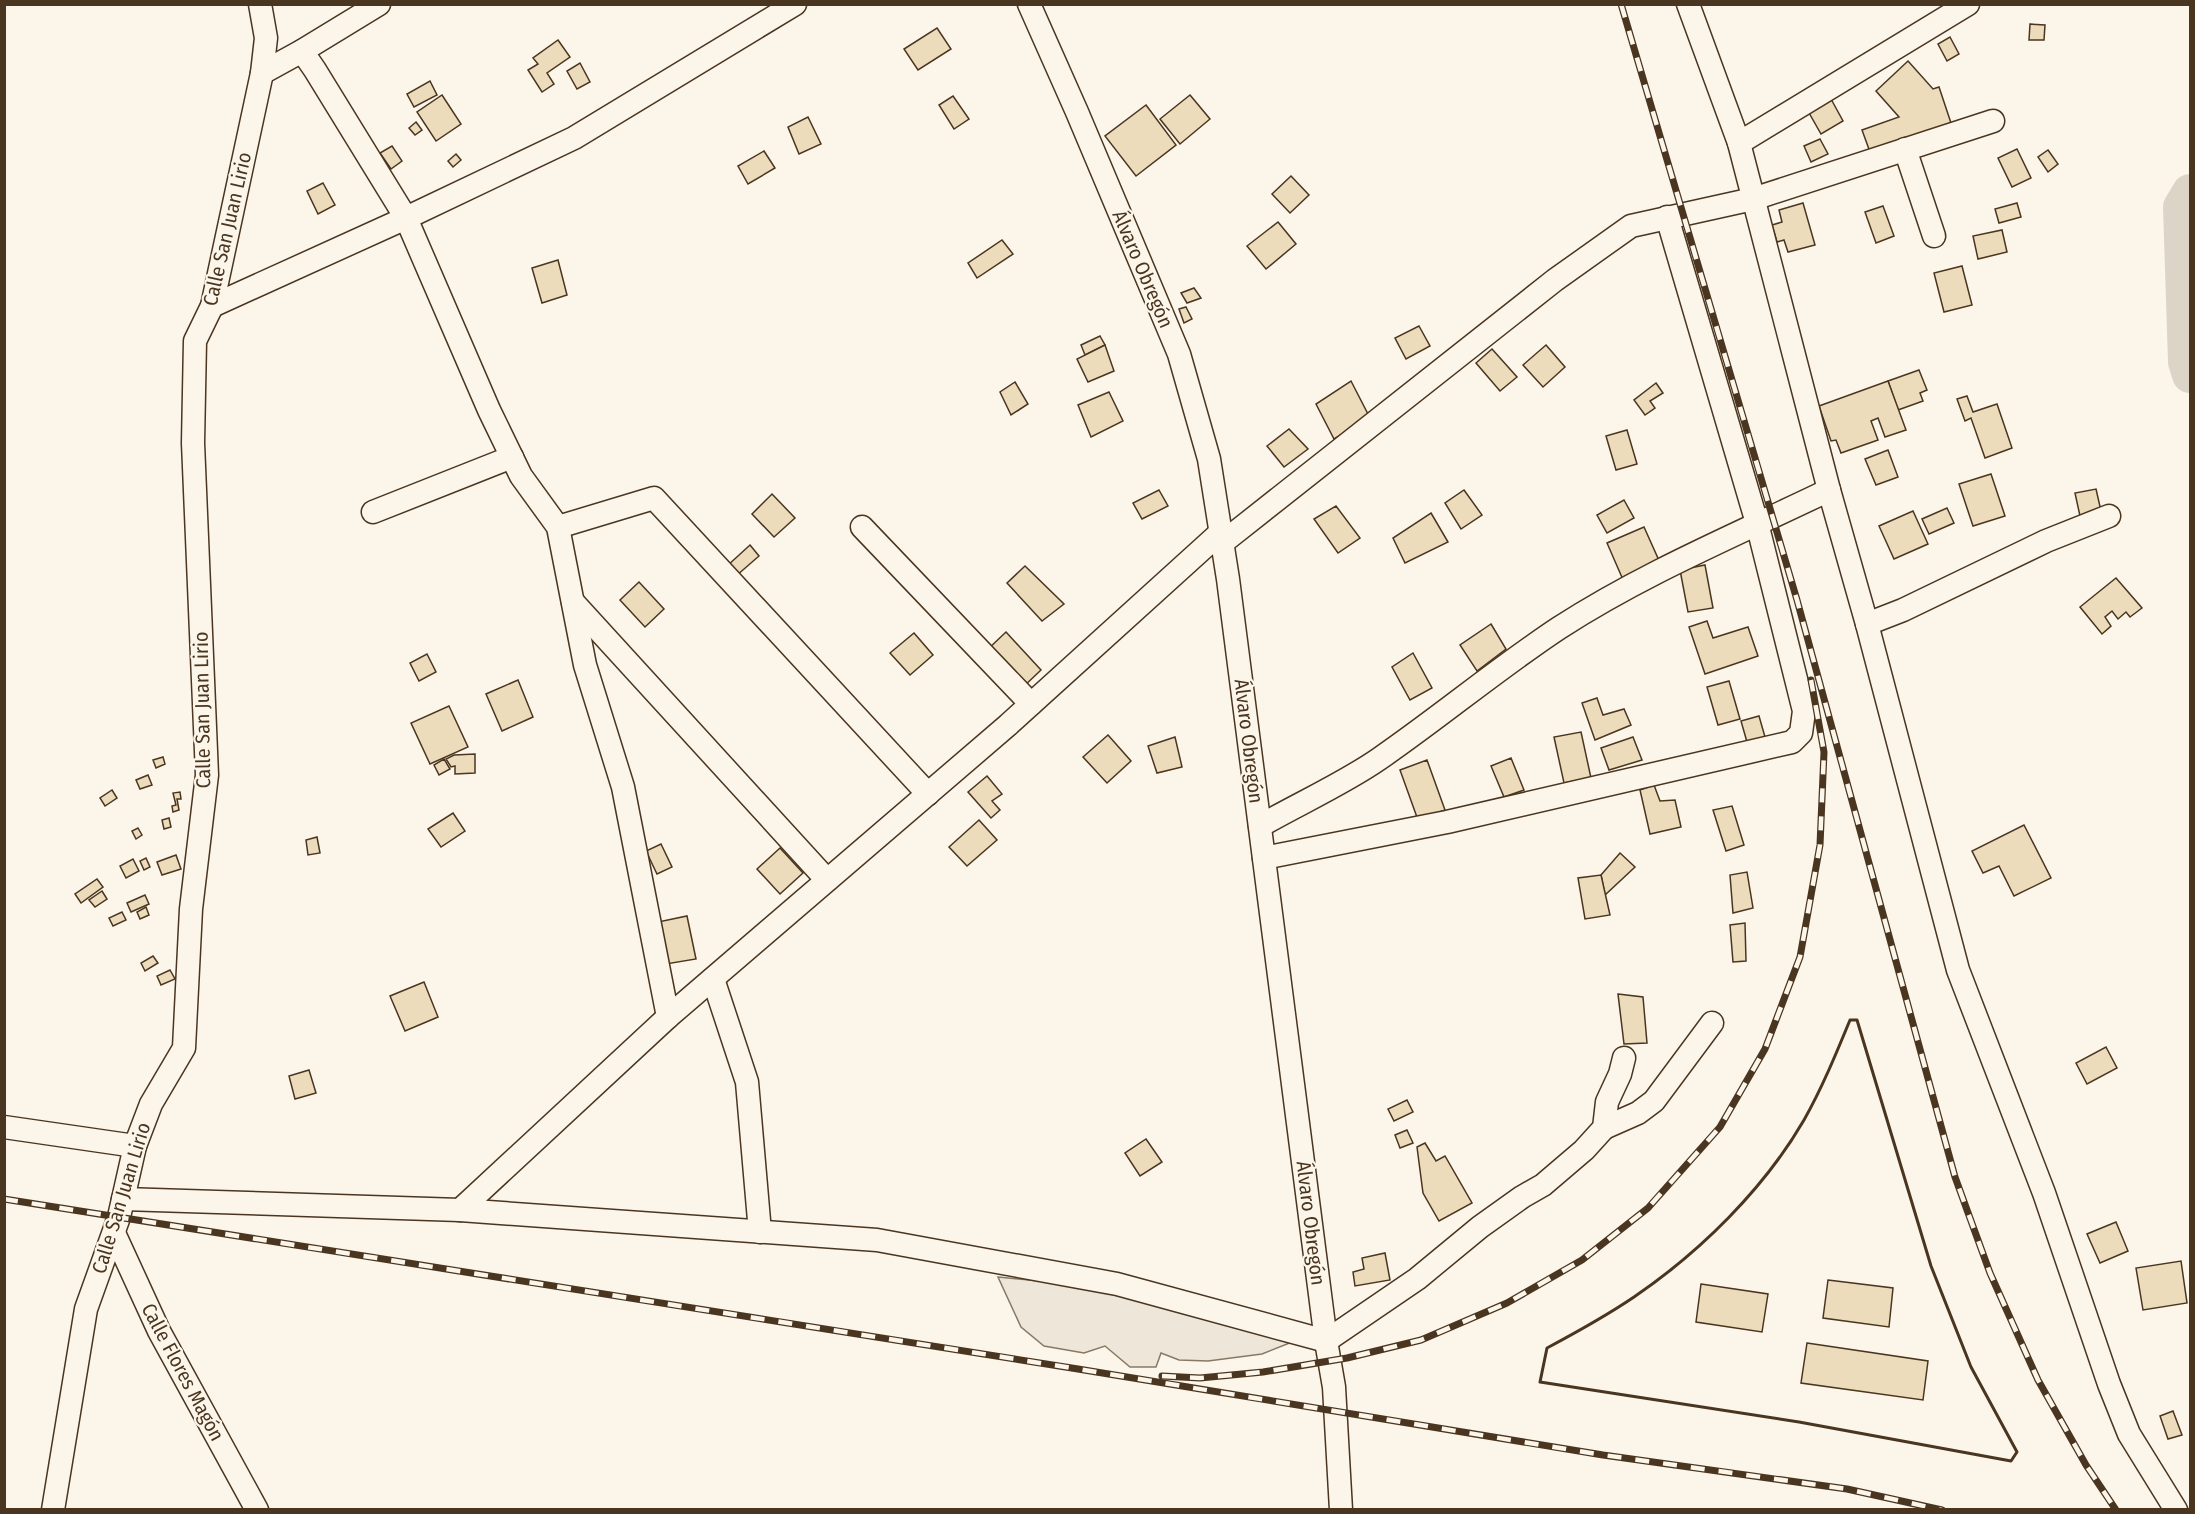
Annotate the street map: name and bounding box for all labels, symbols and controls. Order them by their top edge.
street label: Calle San Juan Lirio [198,150,256,308]
street label: Álvaro Obregón [1107,207,1179,331]
street label: Calle San Juan Lirio [189,631,215,789]
street label: Álvaro Obregón [1229,677,1269,805]
street label: Calle San Juan Lirio [87,1119,155,1277]
street label: Álvaro Obregón [1291,1159,1331,1287]
street label: Calle Flores Magón [137,1299,229,1445]

